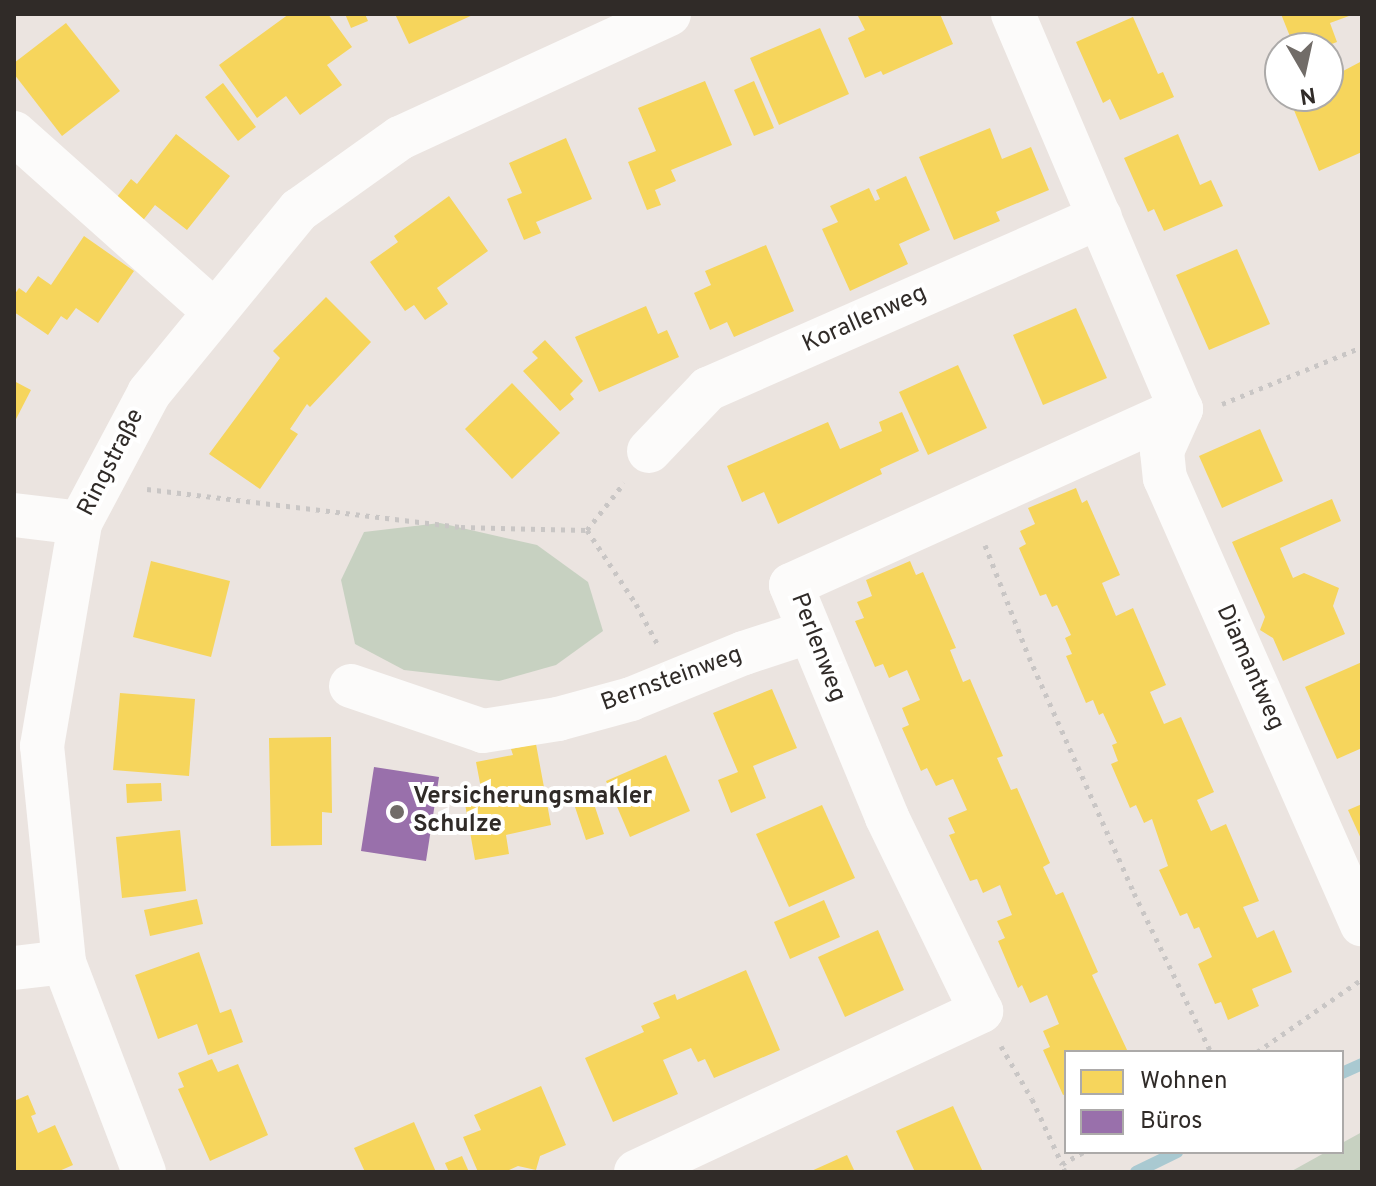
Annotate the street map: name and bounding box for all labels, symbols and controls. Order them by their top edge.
north arrow [1264,32,1344,112]
text: N [1298,80,1317,109]
street label: Korallenweg [798,280,932,360]
street label: Ringstraße [73,405,151,521]
street label: Perlenweg [783,590,851,706]
street label: Diamantweg [1209,601,1289,735]
street label: Bernsteinweg [598,641,746,719]
place label: Versicherungsmakler Schulze [413,784,652,840]
marker: Versicherungsmakler Schulze [388,803,406,821]
legend [1064,1050,1344,1154]
text: Wohnen [1140,1067,1227,1097]
text: Büros [1140,1107,1202,1137]

